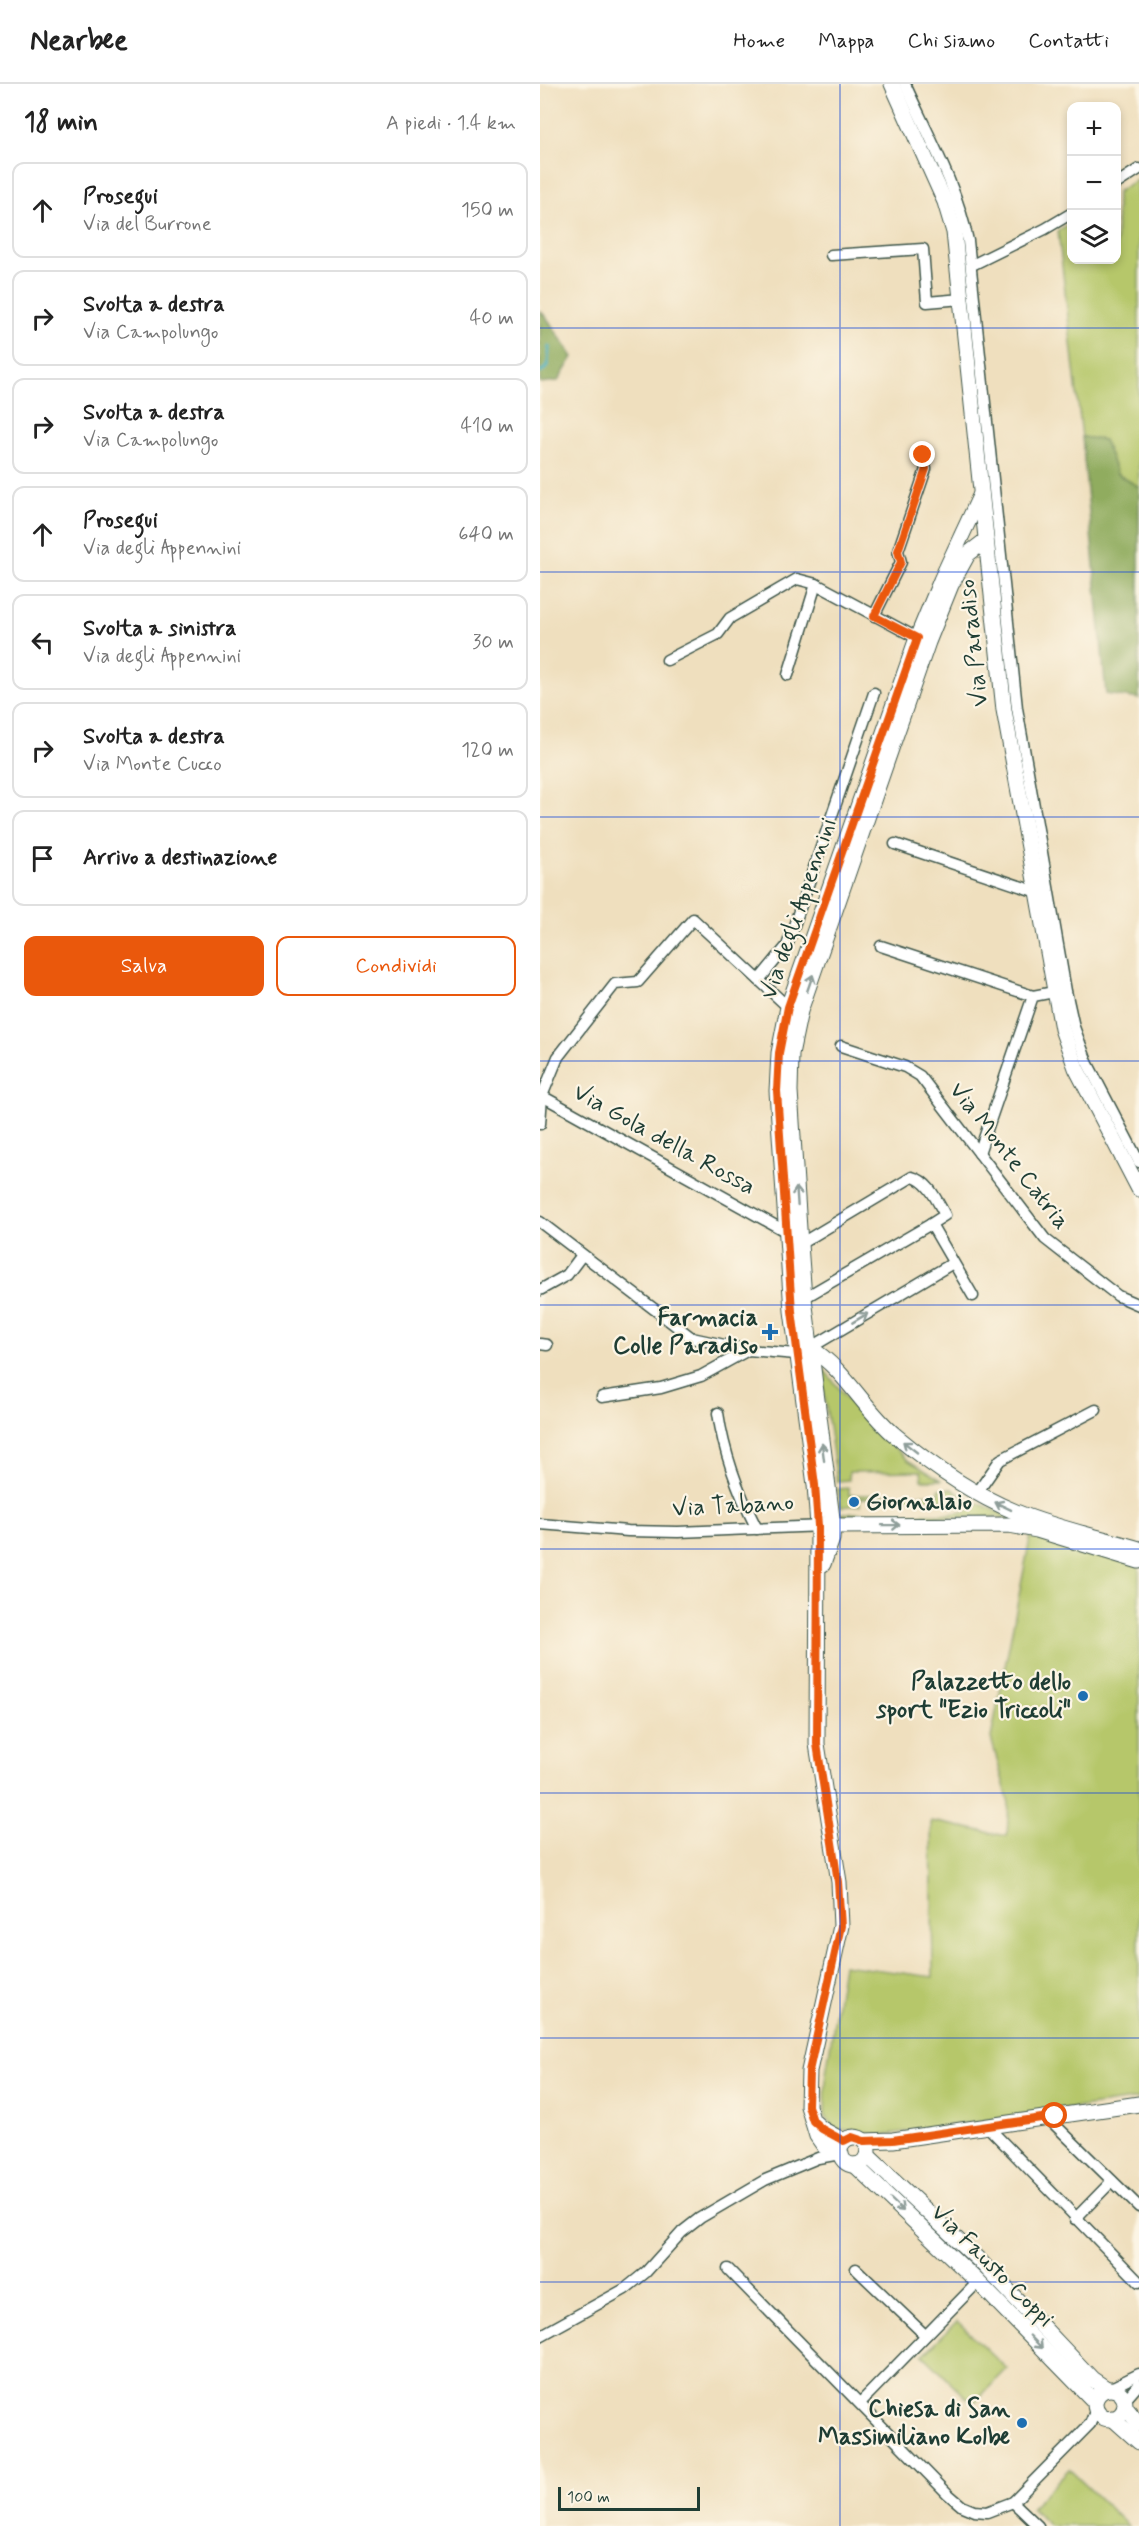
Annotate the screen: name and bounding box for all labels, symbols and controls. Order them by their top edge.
text: Nearbee [30,23,128,60]
text: Home [733,27,785,55]
text: Mappa [818,27,874,55]
text: Chi siamo [907,27,995,55]
text: Contatti [1028,27,1109,55]
map controls [1067,102,1121,264]
button: + [1067,102,1121,156]
text: 18 min [24,106,98,140]
text: A piedi · 1.4 km [386,110,516,137]
button: − [1067,156,1121,210]
text: Prosegui [83,183,158,211]
icon: ahead [26,194,59,227]
text: 150 m [461,197,514,224]
button: layers [1067,210,1121,264]
text: Via del Burrone [83,211,211,238]
text: Svolta a destra [83,291,225,319]
icon: right [26,302,59,335]
text: 40 m [470,305,514,332]
text: Via Campolungo [83,319,218,346]
text: Svolta a destra [83,399,225,427]
icon: right [26,410,59,443]
text: 410 m [460,413,514,440]
text: Via Campolungo [83,427,218,454]
route end [909,441,935,467]
text: Prosegui [83,507,158,535]
icon: ahead [26,518,59,551]
text: 640 m [458,521,514,548]
text: Via degli Appennini [83,535,241,562]
street label: Via Paradiso [952,578,996,708]
text: Svolta a sinistra [83,615,237,643]
icon: left [26,626,59,659]
text: 30 m [472,629,514,656]
text: Via degli Appennini [83,643,241,670]
text: Svolta a destra [83,723,225,751]
icon: right [26,734,59,767]
text: 120 m [461,737,514,764]
text: Via Monte Cucco [83,751,222,778]
street label: Via degli Appennini [753,814,847,1005]
icon: arrive [26,842,59,875]
text: Arrivo a destinazione [83,844,277,872]
button: Salva [24,936,264,996]
button: Condividi [276,936,516,996]
one-way arrow [805,974,816,993]
street label: Via Monte Catria [942,1076,1076,1236]
street label: Via Gola della Rossa [567,1077,761,1203]
one-way arrow [791,1186,802,1206]
place label: Farmacia Colle Paradiso [613,1303,758,1362]
one-way arrow [851,1312,868,1324]
marker: Farmacia Colle Paradiso [763,1325,777,1339]
one-way arrow [902,1440,918,1453]
one-way arrow [818,1443,829,1463]
street label: Via Tabano [671,1487,795,1525]
place label: Giornalaio [866,1487,972,1518]
marker: Giornalaio [847,1495,861,1509]
one-way arrow [995,1500,1013,1512]
one-way arrow [881,1519,901,1531]
place label: Palazzetto dello sport "Ezio Triccoli" [875,1667,1071,1726]
marker: Palazzetto dello sport "Ezio Triccoli" [1076,1689,1090,1703]
route start [1041,2102,1067,2128]
one-way arrow [890,2198,905,2212]
street label: Via Fausto Coppi [924,2198,1060,2334]
one-way arrow [1029,2334,1044,2349]
place label: Chiesa di San Massimiliano Kolbe [818,2394,1011,2453]
marker: Chiesa di San Massimiliano Kolbe [1015,2416,1029,2430]
scale bar [558,2484,700,2512]
text: 100 m [567,2487,610,2508]

